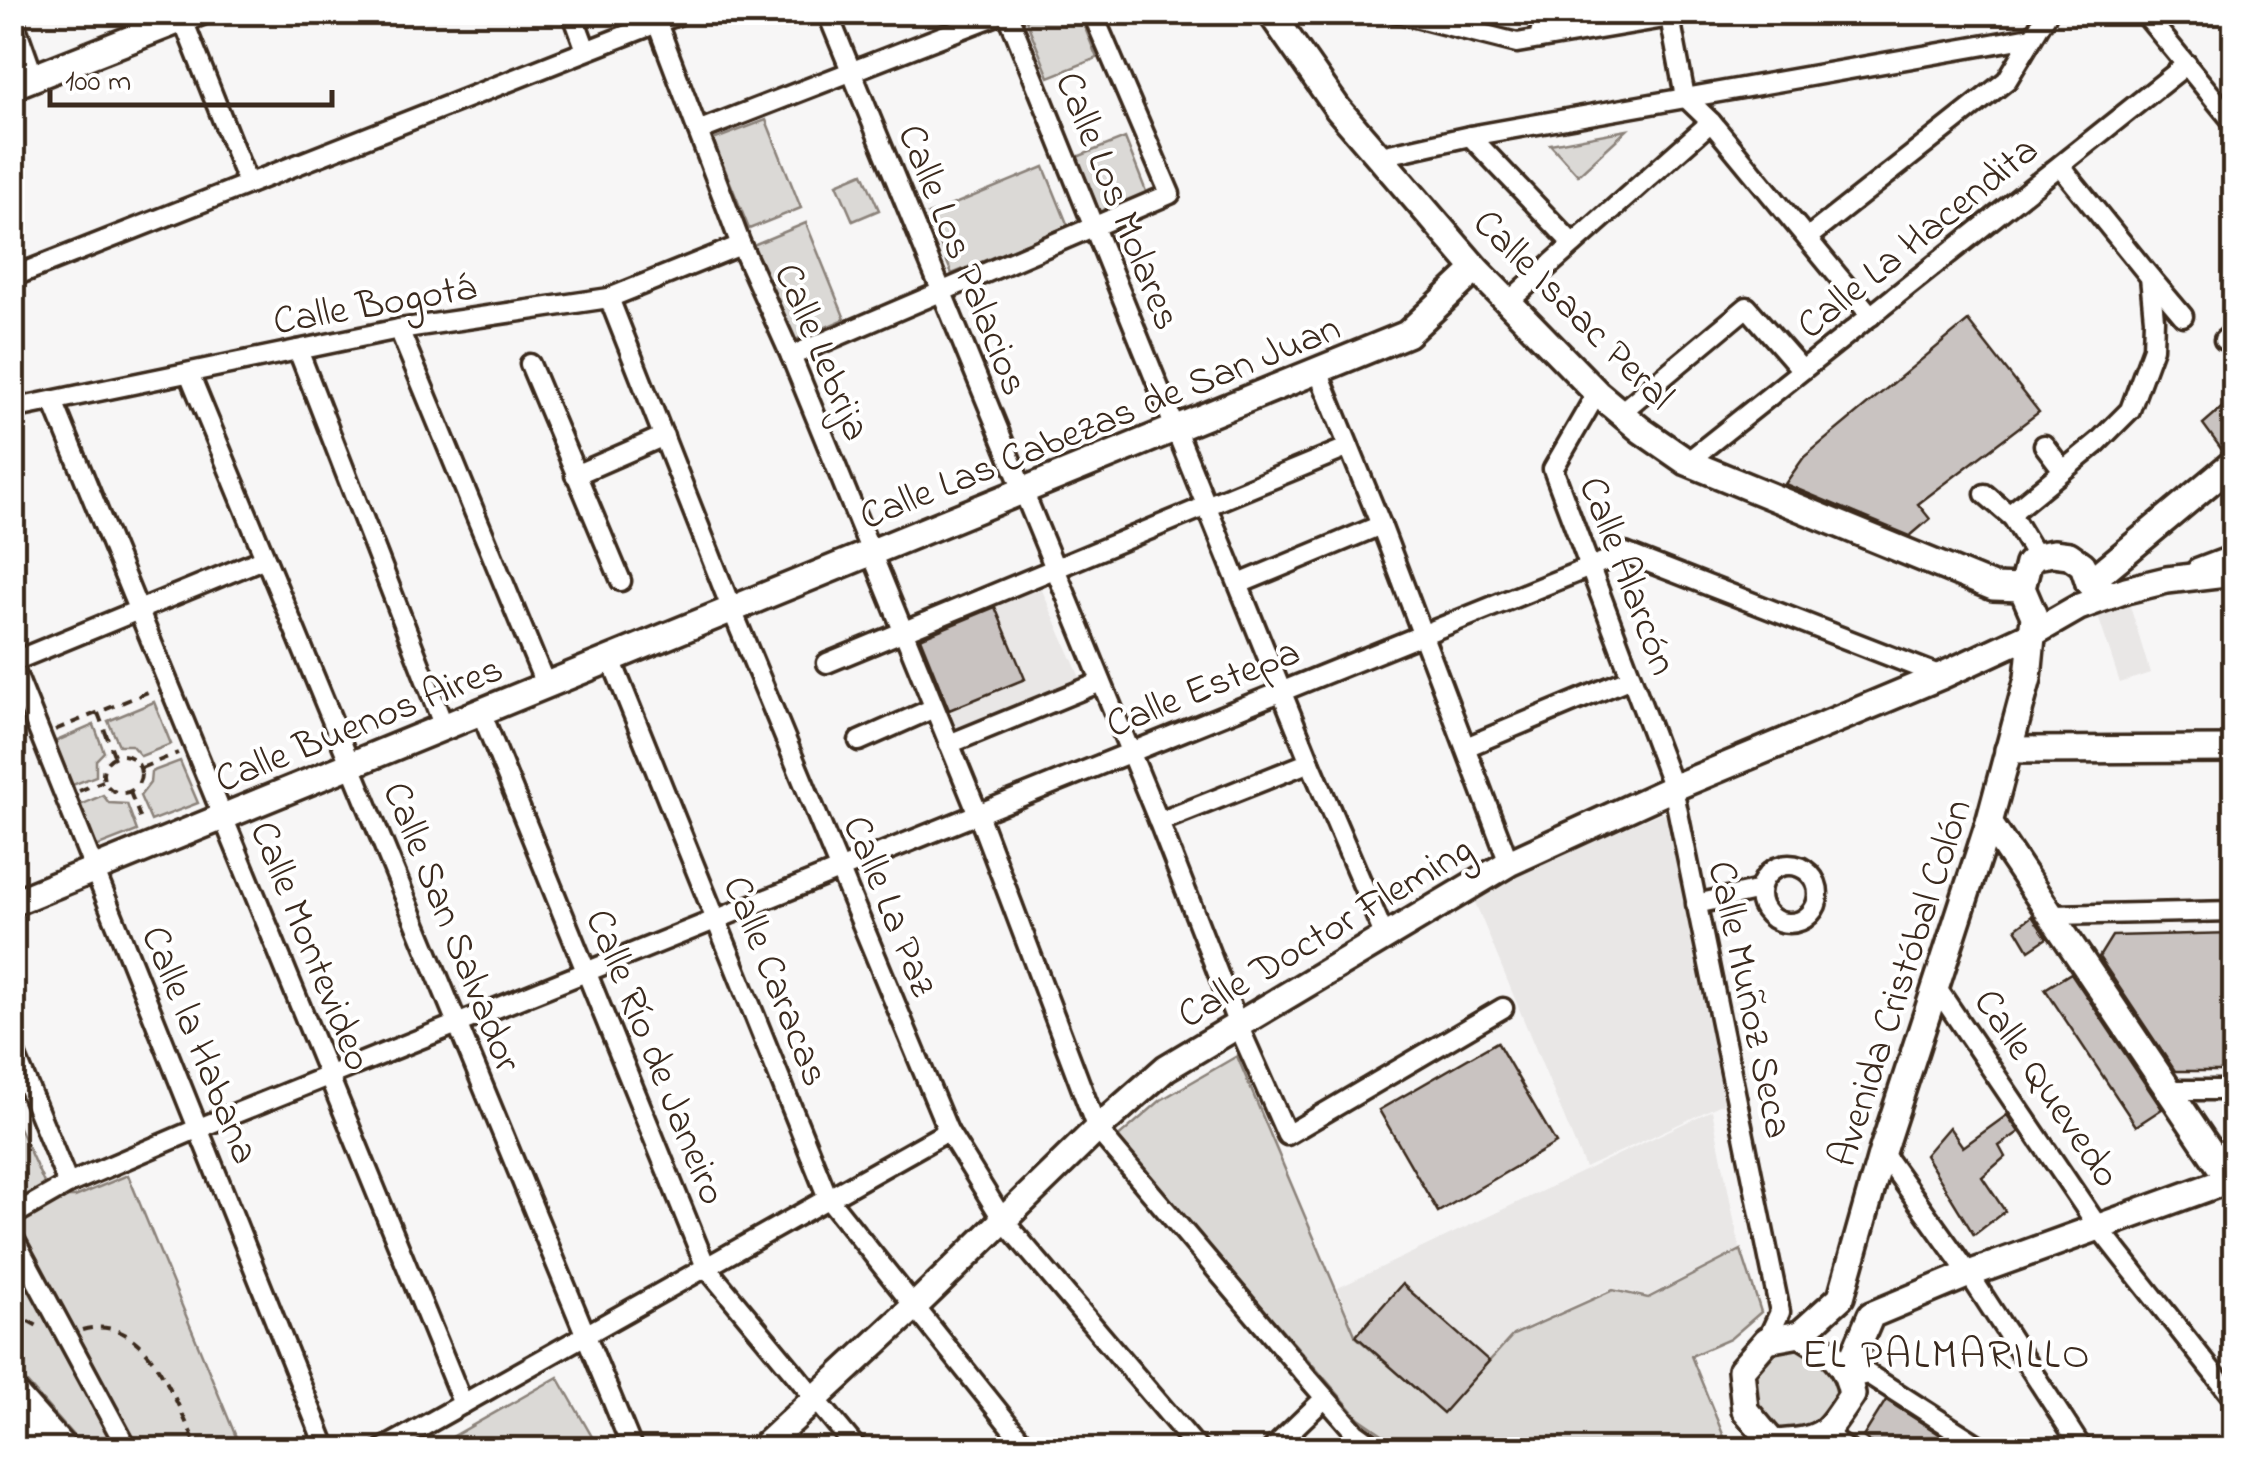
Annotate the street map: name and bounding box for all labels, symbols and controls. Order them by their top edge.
scale bar [50,45,332,107]
text: 100 m [65,61,131,105]
street label: Calle Los Molares [1037,64,1194,340]
street label: Calle Los Palacios [880,116,1042,405]
street label: Calle La Hacendita [1785,123,2053,356]
street label: Calle Isaac Peral [1457,197,1686,426]
street label: Calle Lebrija [756,255,884,451]
street label: Calle Bogotá [269,260,481,353]
street label: Calle Las Cabezas de San Juan [851,301,1350,548]
street label: Calle Alarcón [1561,469,1691,685]
street label: Calle Estepa [1098,625,1309,756]
street label: Calle Buenos Aires [207,642,513,811]
street label: Calle San Salvador [365,774,535,1082]
street label: Avenida Cristóbal Colón [1815,792,1990,1175]
street label: Calle La Paz [825,807,951,1006]
street label: Calle Montevideo [232,813,386,1081]
street label: Calle Doctor Fleming [1167,822,1486,1046]
street label: Calle Muñoz Seca [1689,856,1806,1144]
street label: Calle Caracas [705,868,843,1096]
street label: Calle Río de Janeiro [568,901,740,1215]
street label: Calle la Habana [123,918,272,1174]
street label: Calle Quevedo [1957,978,2134,1201]
district label: EL PALMARILLO [1802,1326,2092,1387]

